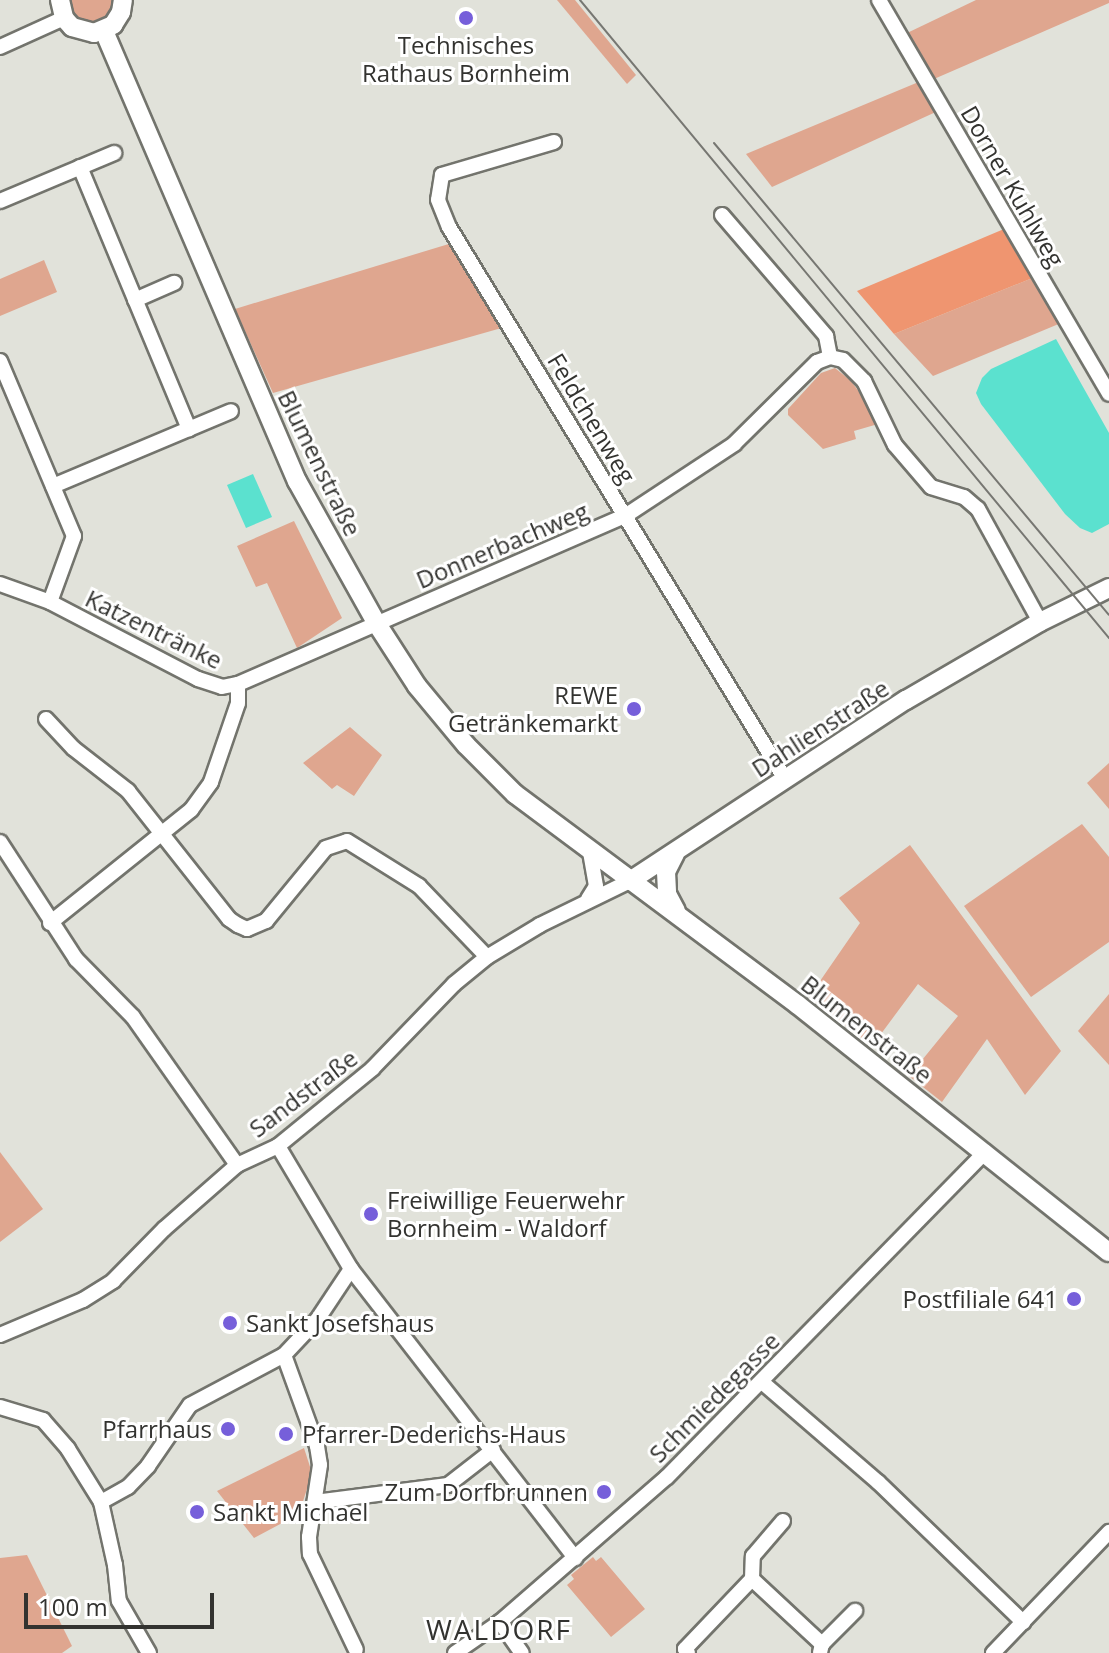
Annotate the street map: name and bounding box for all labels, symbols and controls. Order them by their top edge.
marker: Technisches Rathaus Bornheim [457,9,475,27]
place label: Technisches Rathaus Bornheim [362,31,570,87]
street label: Dorner Kuhlweg [955,100,1071,272]
street label: Feldchenweg [542,348,642,488]
street label: Blumenstraße [272,386,368,540]
street label: Donnerbachweg [412,496,592,594]
street label: Katzentränke [81,584,227,674]
street label: Dahlienstraße [746,673,894,783]
place label: REWE Getränkemarkt [448,681,618,737]
marker: REWE Getränkemarkt [625,700,643,718]
street label: Blumenstraße [796,969,938,1089]
street label: Sandstraße [243,1043,363,1143]
place label: Freiwillige Feuerwehr Bornheim - Waldorf [387,1186,625,1242]
marker: Freiwillige Feuerwehr Bornheim - Waldorf [362,1205,380,1223]
place label: Postfiliale 641 [903,1285,1058,1313]
marker: Postfiliale 641 [1065,1290,1083,1308]
place label: Sankt Josefshaus [246,1309,434,1337]
marker: Sankt Josefshaus [221,1314,239,1332]
street label: Schmiedegasse [643,1326,785,1468]
place label: Pfarrhaus [102,1415,212,1443]
marker: Pfarrhaus [219,1420,237,1438]
place label: Pfarrer-Dederichs-Haus [302,1420,566,1448]
marker: Pfarrer-Dederichs-Haus [277,1425,295,1443]
place label: Zum Dorfbrunnen [385,1478,588,1506]
marker: Zum Dorfbrunnen [595,1483,613,1501]
place label: Sankt Michael [213,1498,368,1526]
marker: Sankt Michael [188,1503,206,1521]
scale bar [28,1577,218,1627]
text: 100 m [38,1590,108,1623]
district label: WALDORF [426,1612,572,1646]

